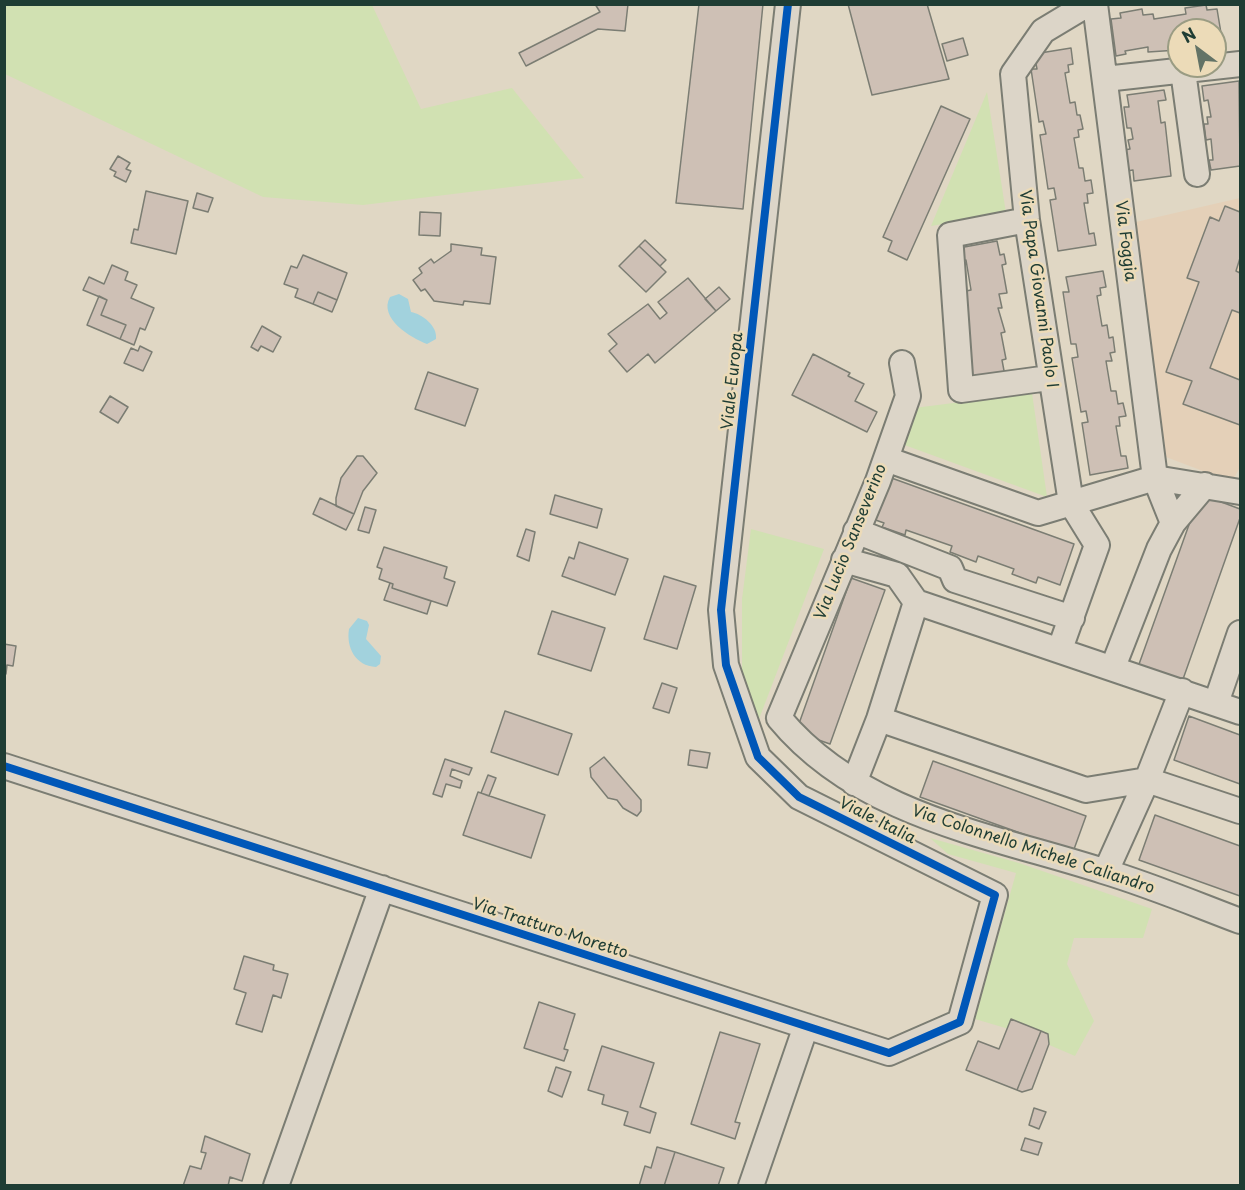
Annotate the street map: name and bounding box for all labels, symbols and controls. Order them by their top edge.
north arrow [1167,18,1227,78]
text: N [1177,21,1200,48]
street label: Via Papa Giovanni Paolo I [1015,189,1061,389]
street label: Via Foggia [1111,200,1139,282]
street label: Viale Europa [718,331,748,431]
street label: Via Lucio Sanseverino [811,461,891,623]
street label: Viale Italia [835,793,919,849]
street label: Via Colonnello Michele Caliandro [909,802,1157,898]
street label: Via Tratturo Moretto [470,895,630,963]

